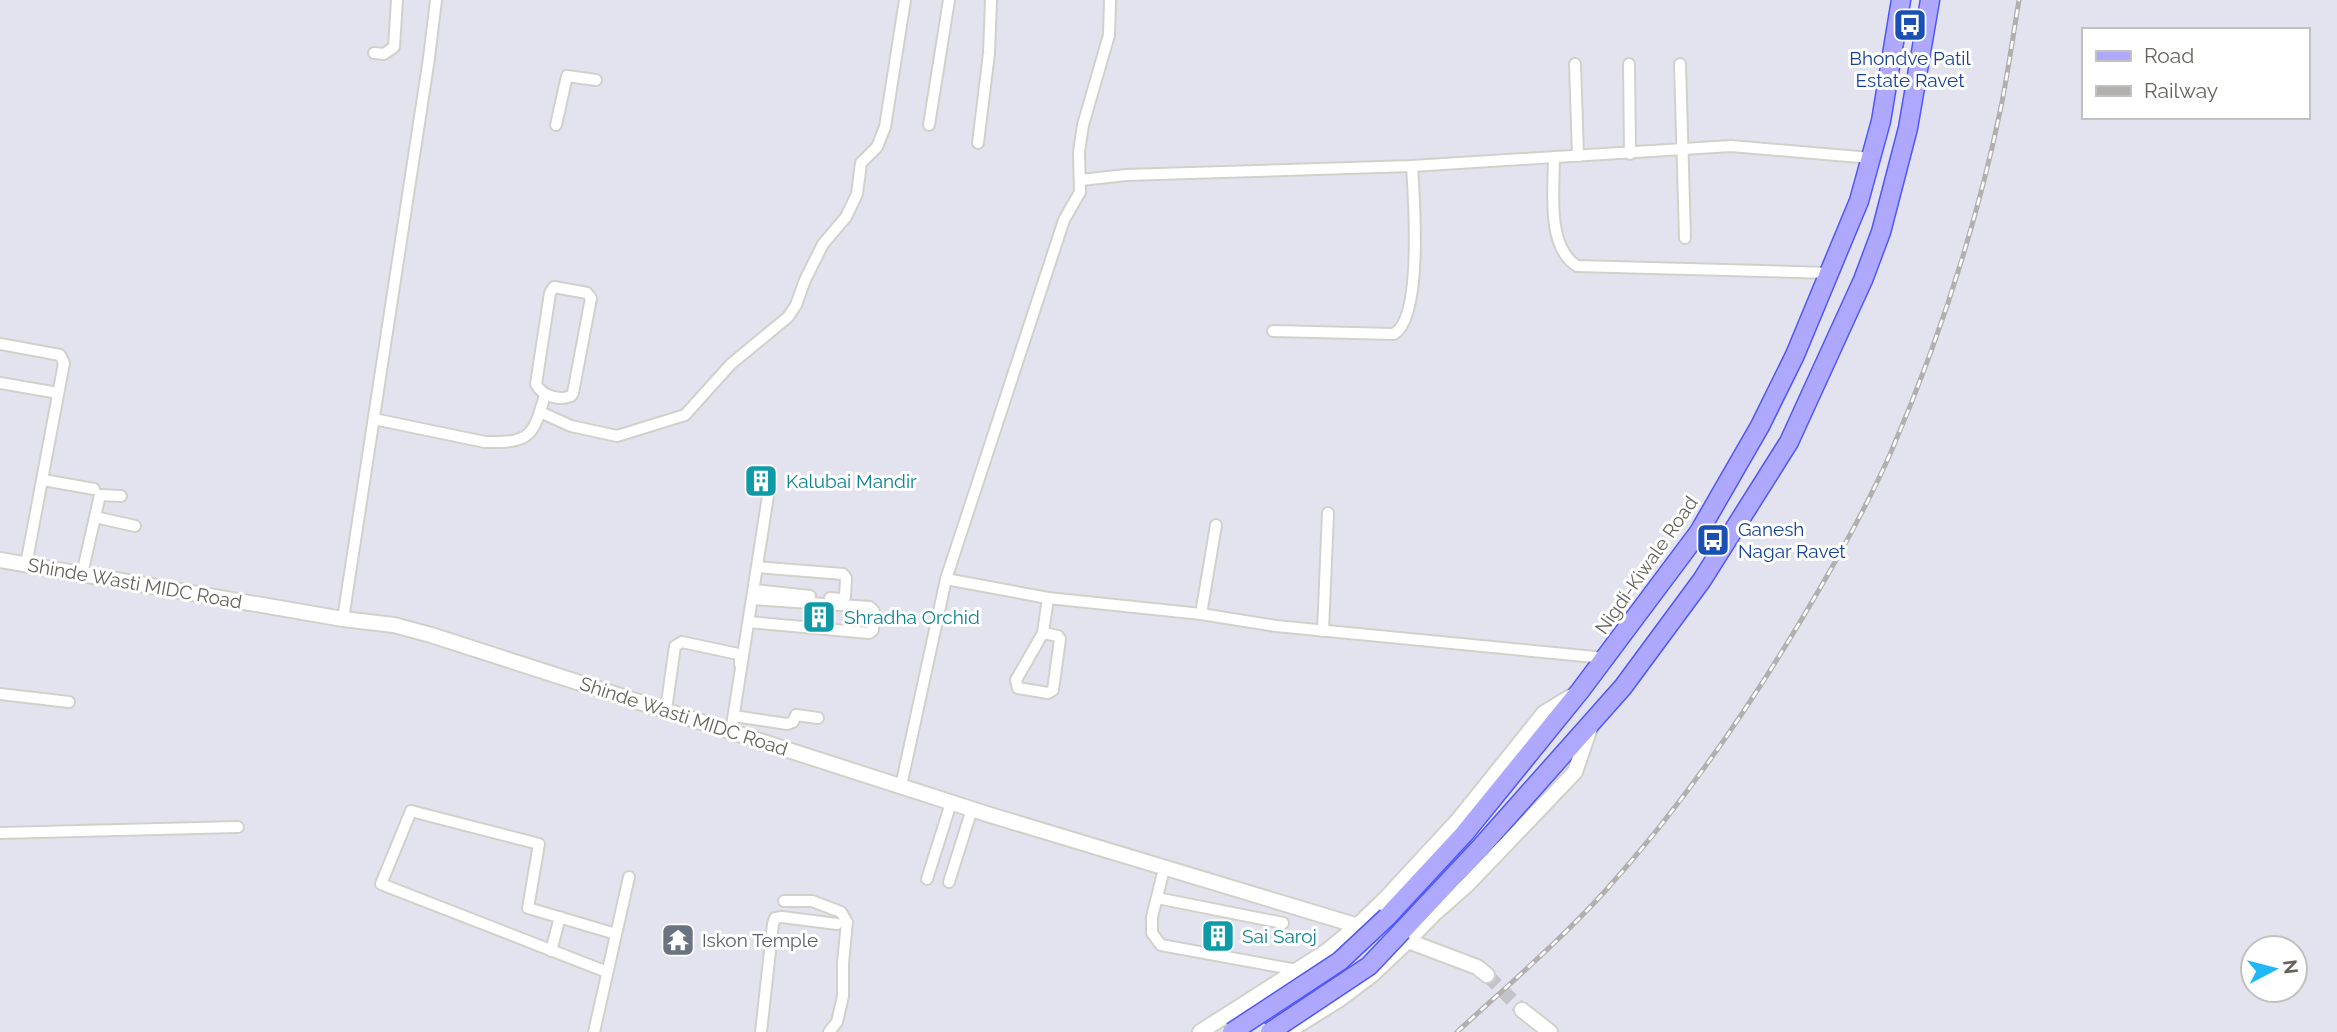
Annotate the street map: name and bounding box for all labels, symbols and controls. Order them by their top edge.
bus stop icon: Bhondve Patil Estate Ravet [1891,6,1929,44]
legend [2082,28,2309,119]
text: Road [2144,43,2194,68]
place label: Bhondve Patil Estate Ravet [1849,47,1972,91]
text: Railway [2144,78,2218,103]
building icon: Kalubai Mandir [742,462,780,500]
place label: Kalubai Mandir [786,470,917,492]
street label: Nigdi-Kiwale Road [1590,492,1702,638]
place label: Ganesh Nagar Ravet [1738,518,1846,562]
bus stop icon: Ganesh Nagar Ravet [1694,521,1732,559]
street label: Shinde Wasti MIDC Road [26,553,244,613]
building icon: Shradha Orchid [800,598,838,636]
place label: Shradha Orchid [844,606,980,628]
street label: Shinde Wasti MIDC Road [577,672,791,760]
building icon: Sai Saroj [1199,917,1237,955]
temple icon: Iskon Temple [659,921,697,959]
place label: Sai Saroj [1242,925,1317,947]
place label: Iskon Temple [702,929,818,951]
north arrow [2239,934,2309,1004]
text: N [2279,958,2303,975]

